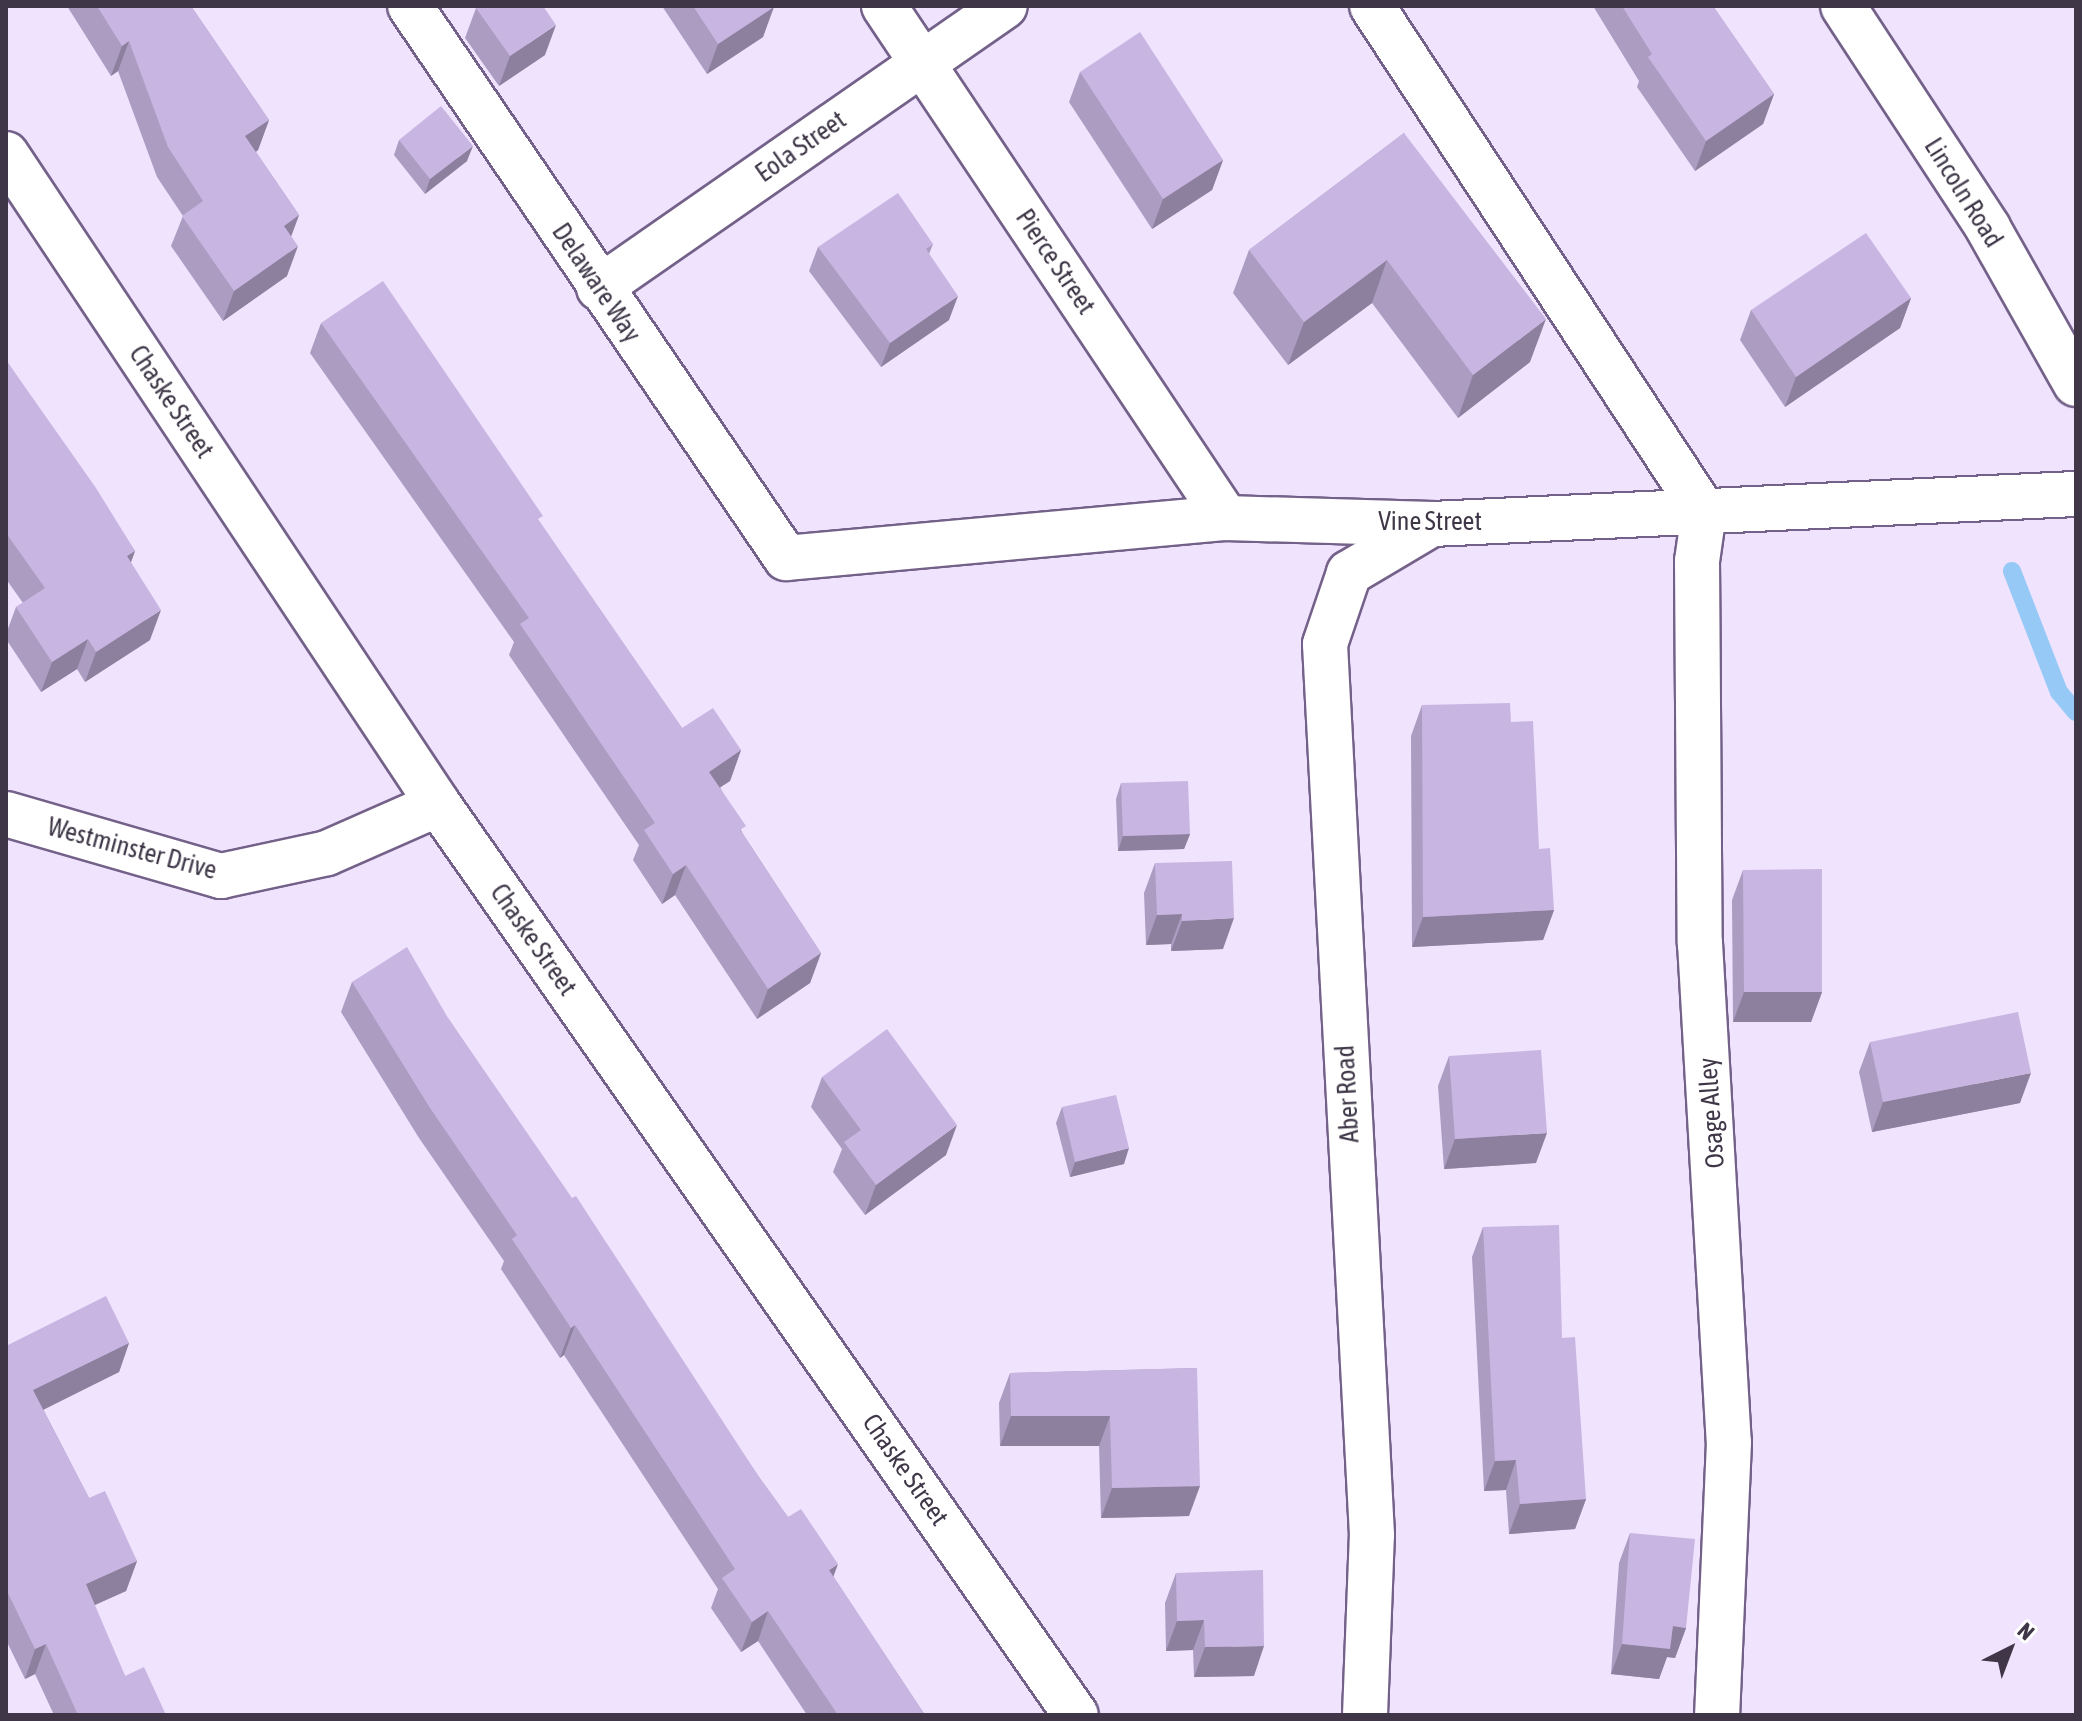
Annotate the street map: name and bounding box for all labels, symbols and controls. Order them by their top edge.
street label: Eola Street [750,105,852,189]
street label: Lincoln Road [1917,132,2009,254]
street label: Pierce Street [1009,204,1101,320]
street label: Delaware Way [545,218,647,348]
street label: Chaske Street [122,340,220,464]
street label: Vine Street [1378,506,1482,538]
street label: Westminster Drive [44,811,220,887]
street label: Chaske Street [483,878,583,1002]
street label: Aber Road [1330,1044,1366,1144]
street label: Osage Alley [1693,1057,1731,1169]
street label: Chaske Street [855,1408,955,1532]
north arrow [1970,1609,2050,1689]
text: N [2013,1617,2040,1645]

